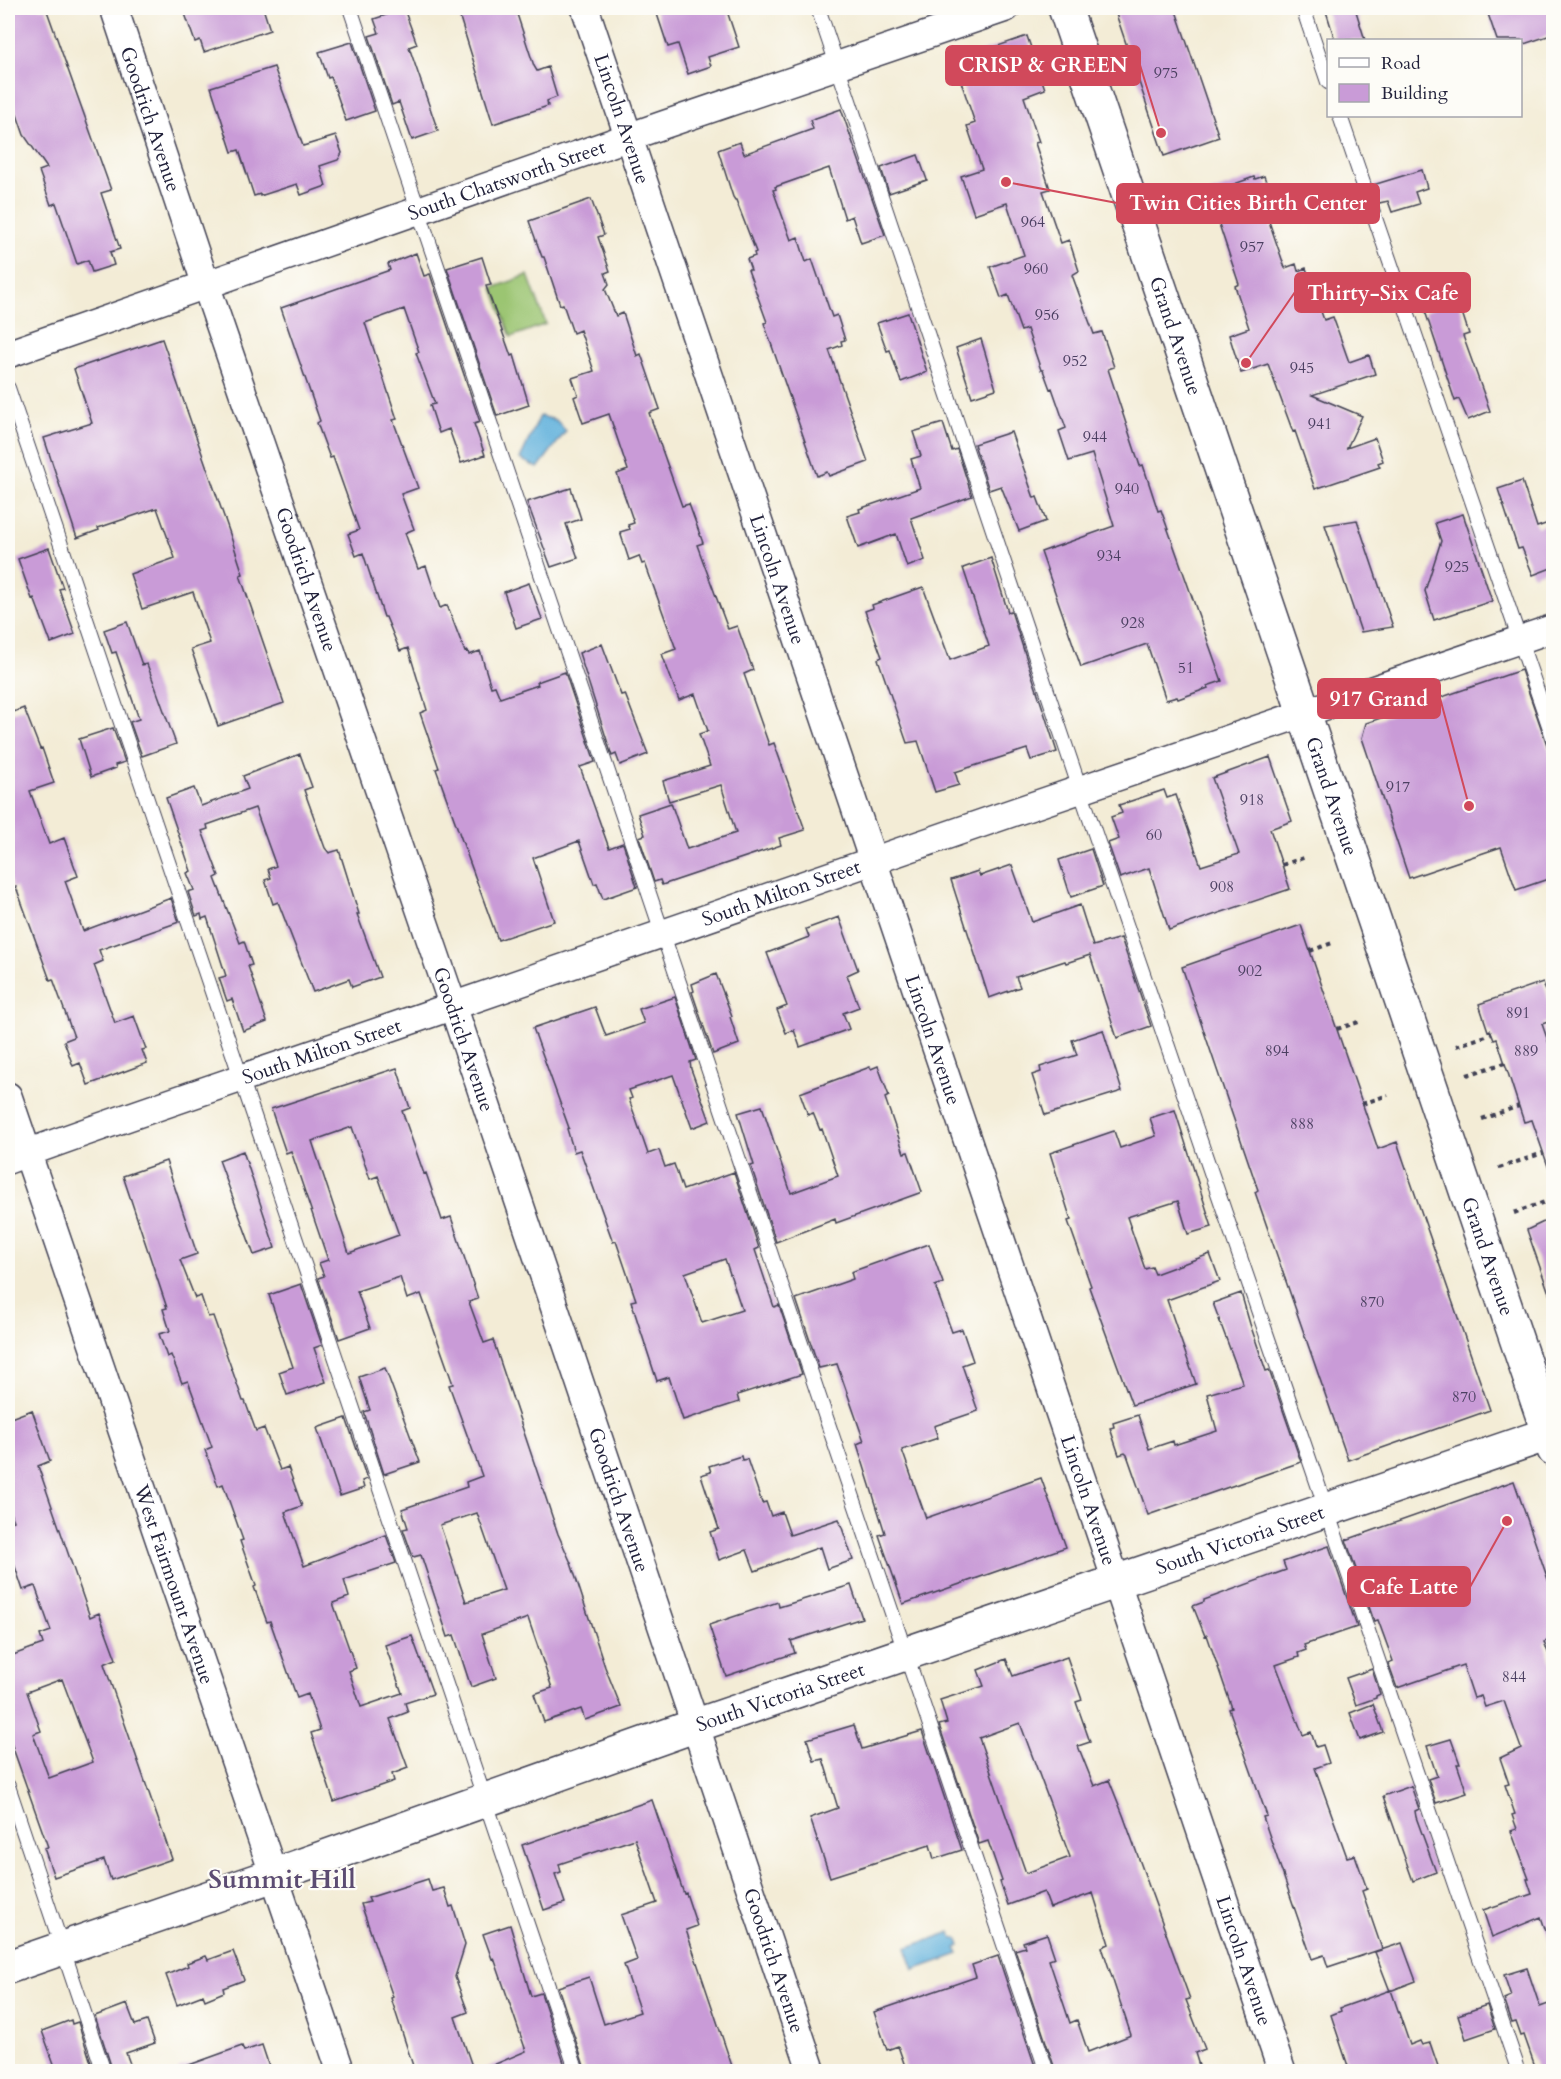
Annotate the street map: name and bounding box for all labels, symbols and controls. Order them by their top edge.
legend [1327,39,1522,117]
street label: Goodrich Avenue [114,43,187,195]
callout: CRISP & GREEN [946,46,1140,85]
street label: Lincoln Avenue [587,50,656,188]
text: CRISP & GREEN [958,51,1128,80]
text: Road [1381,51,1421,76]
house number: 975 [1154,62,1178,84]
text: Building [1381,81,1449,106]
street label: South Chatsworth Street [404,133,610,227]
callout: Twin Cities Birth Center [1117,184,1379,223]
text: Twin Cities Birth Center [1129,189,1368,218]
house number: 964 [1021,211,1045,233]
house number: 957 [1240,236,1264,258]
house number: 960 [1024,258,1048,280]
street label: Grand Avenue [1143,273,1208,399]
callout: Thirty-Six Cafe [1295,273,1470,312]
text: Thirty-Six Cafe [1307,279,1459,308]
house number: 956 [1035,304,1059,326]
house number: 952 [1063,350,1087,372]
house number: 945 [1290,357,1314,379]
house number: 941 [1308,413,1332,435]
house number: 944 [1083,426,1107,448]
house number: 940 [1115,478,1139,500]
street label: Goodrich Avenue [269,503,344,655]
street label: Lincoln Avenue [743,511,812,648]
house number: 934 [1097,545,1121,567]
house number: 925 [1445,556,1469,578]
house number: 928 [1121,612,1145,634]
house number: 51 [1178,657,1194,679]
callout: 917 Grand [1318,679,1440,718]
text: 917 Grand [1330,685,1428,714]
street label: Grand Avenue [1299,733,1364,859]
house number: 917 [1386,776,1410,798]
house number: 918 [1240,789,1264,811]
house number: 60 [1146,824,1162,846]
street label: South Milton Street [698,853,865,933]
house number: 908 [1210,876,1234,898]
house number: 902 [1238,960,1262,982]
street label: Goodrich Avenue [427,963,501,1115]
street label: Lincoln Avenue [898,971,967,1109]
house number: 891 [1506,1002,1530,1024]
street label: South Milton Street [239,1012,405,1091]
house number: 894 [1265,1040,1289,1062]
house number: 889 [1514,1040,1538,1062]
house number: 888 [1290,1113,1314,1135]
street label: Grand Avenue [1455,1193,1521,1319]
house number: 870 [1360,1291,1384,1313]
house number: 870 [1452,1386,1476,1408]
street label: Goodrich Avenue [582,1424,656,1576]
street label: Lincoln Avenue [1054,1432,1123,1569]
street label: West Fairmount Avenue [127,1480,221,1688]
street label: South Victoria Street [1152,1498,1328,1581]
callout: Cafe Latte [1348,1567,1470,1606]
text: Cafe Latte [1360,1573,1458,1602]
street label: South Victoria Street [692,1656,869,1738]
house number: 844 [1502,1666,1526,1688]
district label: Summit Hill [208,1862,356,1897]
street label: Goodrich Avenue [737,1884,811,2037]
street label: Lincoln Avenue [1209,1892,1278,2029]

